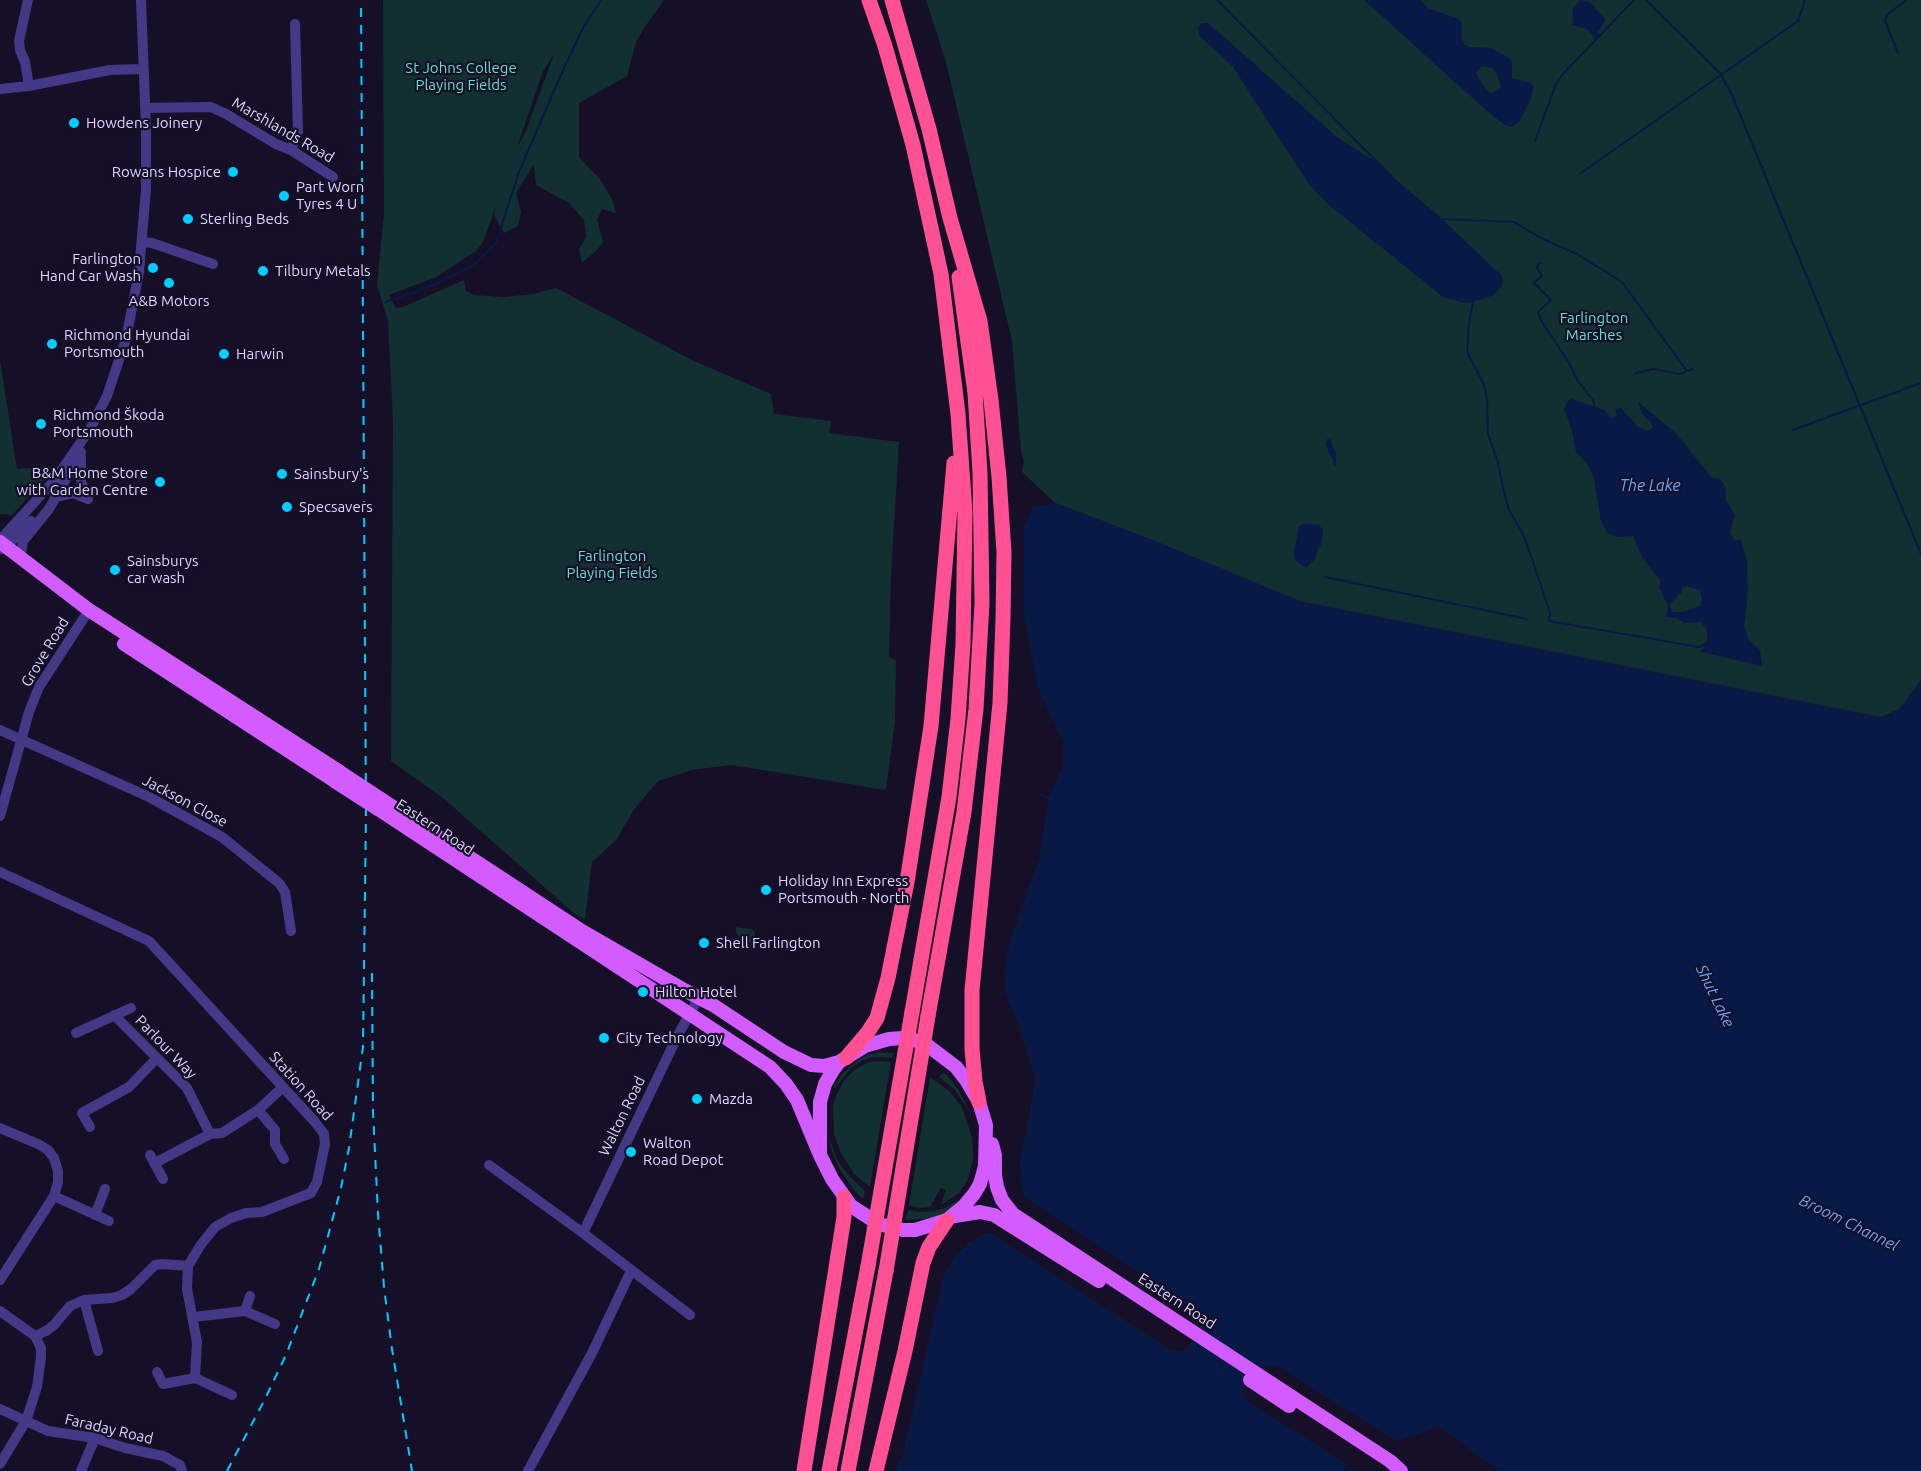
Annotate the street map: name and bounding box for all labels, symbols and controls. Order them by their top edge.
park label: St Johns College Playing Fields [405,59,517,94]
street label: Marshlands Road [229,93,337,167]
place label: Howdens Joinery [86,114,202,132]
marker: Howdens Joinery [67,116,81,130]
place label: Rowans Hospice [112,163,221,181]
marker: Rowans Hospice [226,165,240,179]
place label: Part Worn Tyres 4 U [296,178,364,213]
marker: Part Worn Tyres 4 U [277,189,291,203]
place label: Sterling Beds [200,210,289,228]
marker: Sterling Beds [181,212,195,226]
place label: Farlington Hand Car Wash [40,250,141,285]
marker: Farlington Hand Car Wash [146,261,160,275]
place label: Tilbury Metals [275,262,371,280]
marker: Tilbury Metals [256,264,270,278]
marker: A&B Motors [162,276,176,290]
place label: A&B Motors [128,292,210,310]
park label: Farlington Marshes [1560,309,1628,344]
place label: Richmond Hyundai Portsmouth [64,326,190,361]
marker: Richmond Hyundai Portsmouth [45,337,59,351]
place label: Harwin [236,345,284,363]
marker: Harwin [217,347,231,361]
place label: Richmond Škoda Portsmouth [53,406,164,441]
marker: Richmond Škoda Portsmouth [34,417,48,431]
place label: B&M Home Store with Garden Centre [17,464,148,499]
place label: Sainsbury's [294,465,369,483]
marker: Sainsbury's [275,467,289,481]
marker: B&M Home Store with Garden Centre [153,475,167,489]
water label: The Lake [1619,476,1681,496]
place label: Specsavers [299,498,373,516]
marker: Specsavers [280,500,294,514]
park label: Farlington Playing Fields [566,547,658,582]
place label: Sainsburys car wash [127,552,198,587]
marker: Sainsburys car wash [108,563,122,577]
street label: Grove Road [17,614,73,690]
street label: Jackson Close [139,771,231,831]
street label: Eastern Road [393,795,477,859]
place label: Holiday Inn Express Portsmouth - North [778,872,909,907]
marker: Holiday Inn Express Portsmouth - North [759,883,773,897]
place label: Shell Farlington [716,934,821,952]
marker: Shell Farlington [697,936,711,950]
water label: Shut Lake [1692,962,1738,1030]
place label: Hilton Hotel [655,983,737,1001]
marker: Hilton Hotel [636,985,650,999]
street label: Parlour Way [131,1012,201,1082]
place label: City Technology [616,1029,723,1047]
marker: City Technology [597,1031,611,1045]
street label: Station Road [265,1048,337,1124]
street label: Walton Road [595,1073,649,1159]
place label: Mazda [709,1090,753,1108]
marker: Mazda [690,1092,704,1106]
place label: Walton Road Depot [643,1134,723,1169]
marker: Walton Road Depot [624,1145,638,1159]
water label: Broom Channel [1796,1191,1902,1255]
street label: Eastern Road [1135,1269,1219,1333]
street label: Faraday Road [63,1410,155,1448]

